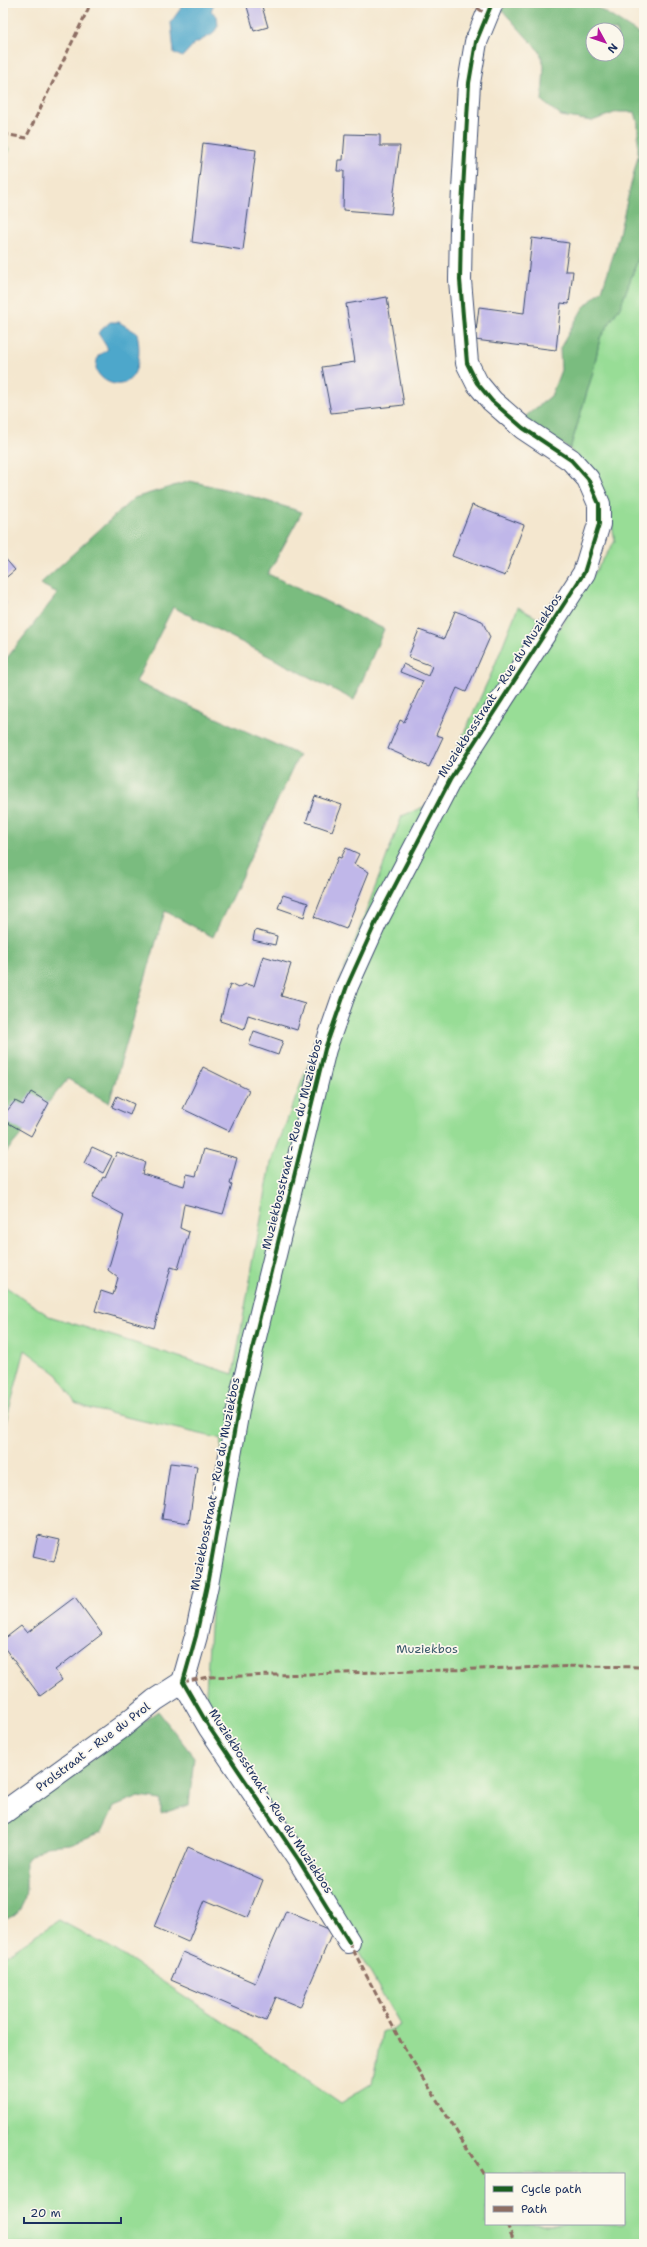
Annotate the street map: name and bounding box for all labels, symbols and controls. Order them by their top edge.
north arrow [585,22,625,62]
text: N [604,40,621,56]
street label: Muziekbosstraat - Rue du Muziekbos [434,590,566,780]
street label: Muziekbosstraat - Rue du Muziekbos [258,1037,326,1251]
street label: Muziekbosstraat - Rue du Muziekbos [186,1376,244,1592]
park label: Muziekbos [396,1641,458,1657]
street label: Prolstraat - Rue du Prol [33,1698,154,1795]
street label: Muziekbosstraat - Rue du Muziekbos [205,1706,337,1896]
legend [485,2173,625,2225]
text: Cycle path [521,2181,582,2197]
scale bar [24,2199,121,2225]
text: Path [521,2201,547,2217]
text: 20 m [30,2205,61,2221]

